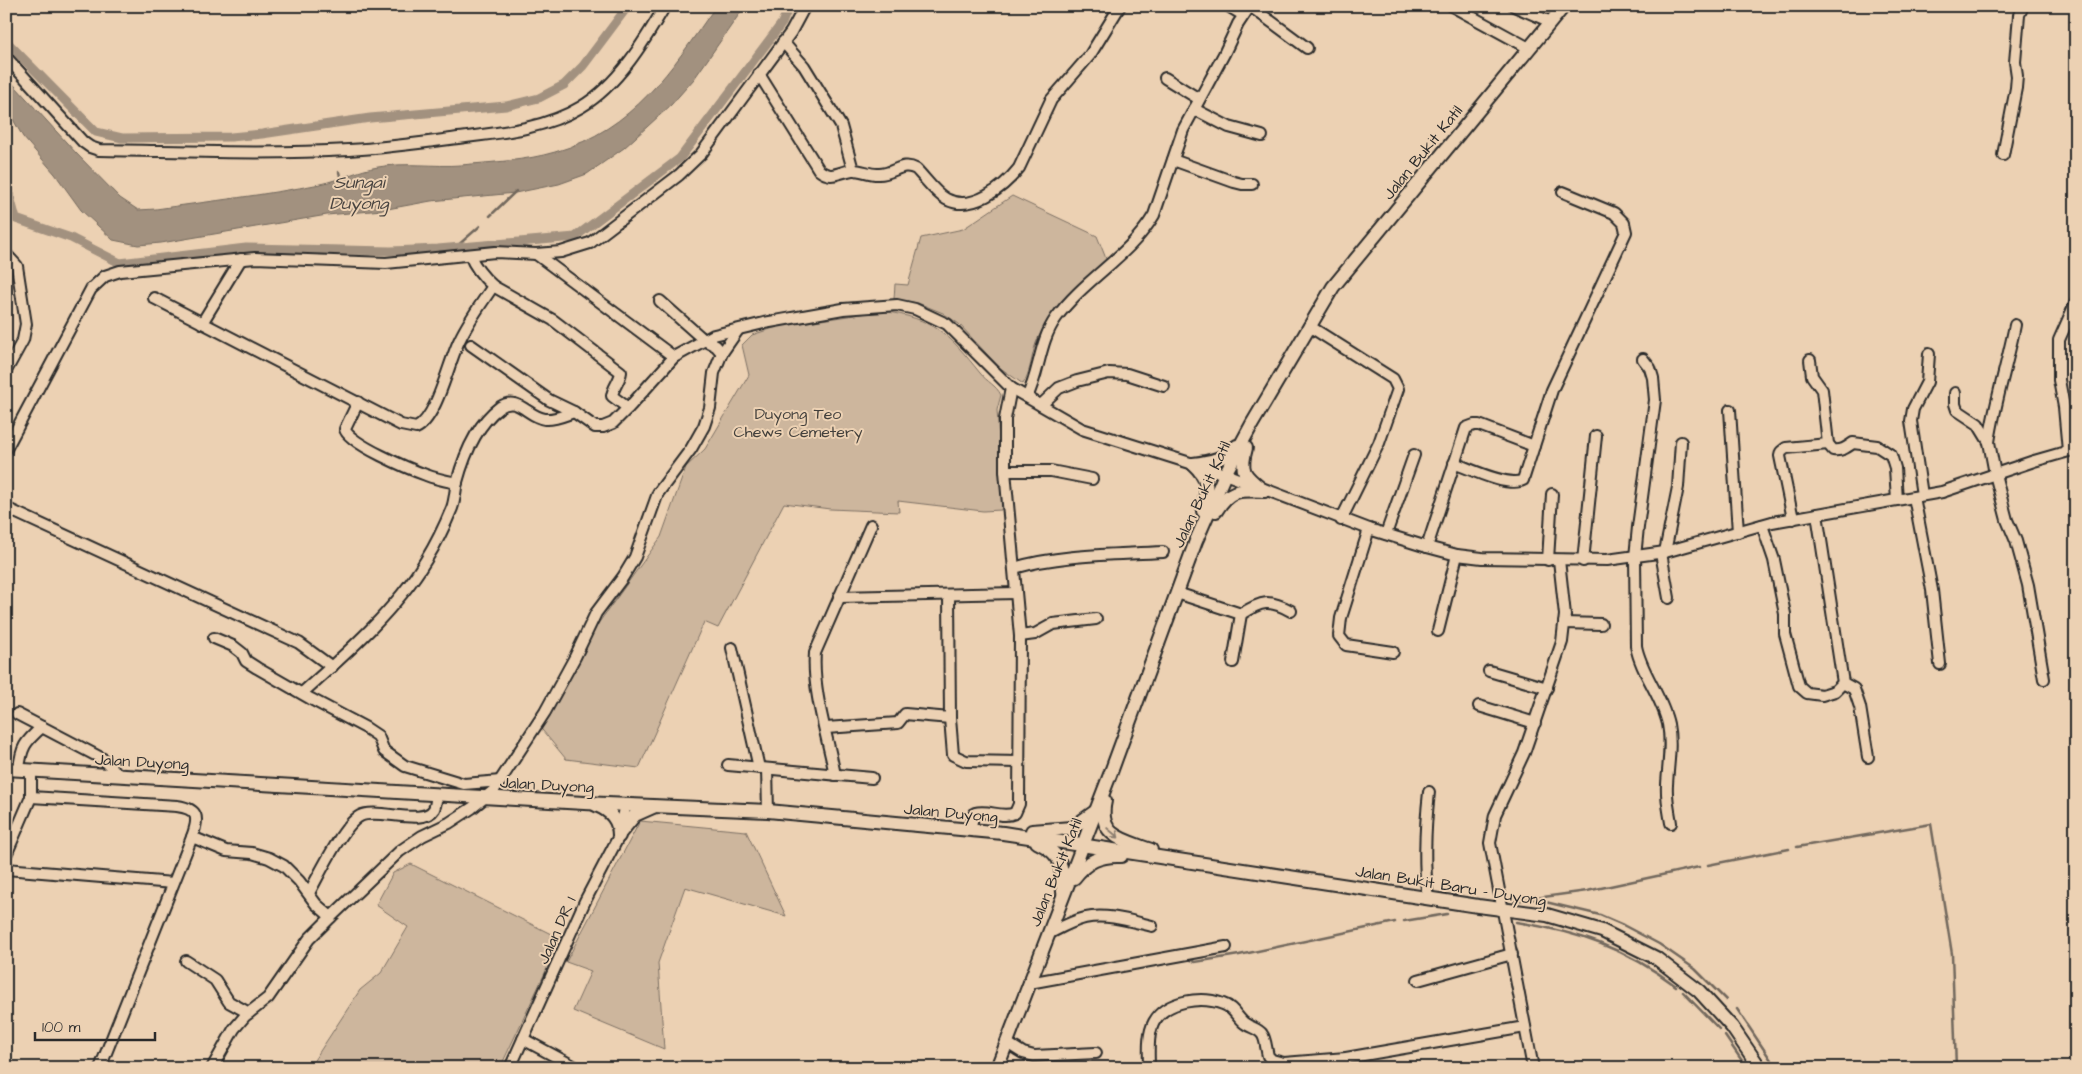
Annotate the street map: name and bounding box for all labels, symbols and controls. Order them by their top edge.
street label: Jalan Bukit Katil [1378,101,1468,204]
water label: Sungai Duyong [329,170,390,217]
park label: Duyong Teo Chews Cemetery [733,403,863,444]
street label: Jalan Bukit Katil [1168,437,1236,551]
street label: Jalan Duyong [94,749,190,776]
street label: Jalan Duyong [499,772,595,799]
street label: Jalan Duyong [903,798,999,829]
street label: Jalan Bukit Katil [1024,815,1088,930]
one-way arrow [1107,828,1120,839]
street label: Jalan Bukit Baru - Duyong [1354,860,1548,913]
street label: Jalan DR 1 [532,893,582,968]
scale bar [35,1009,155,1041]
text: 100 m [42,1017,81,1038]

